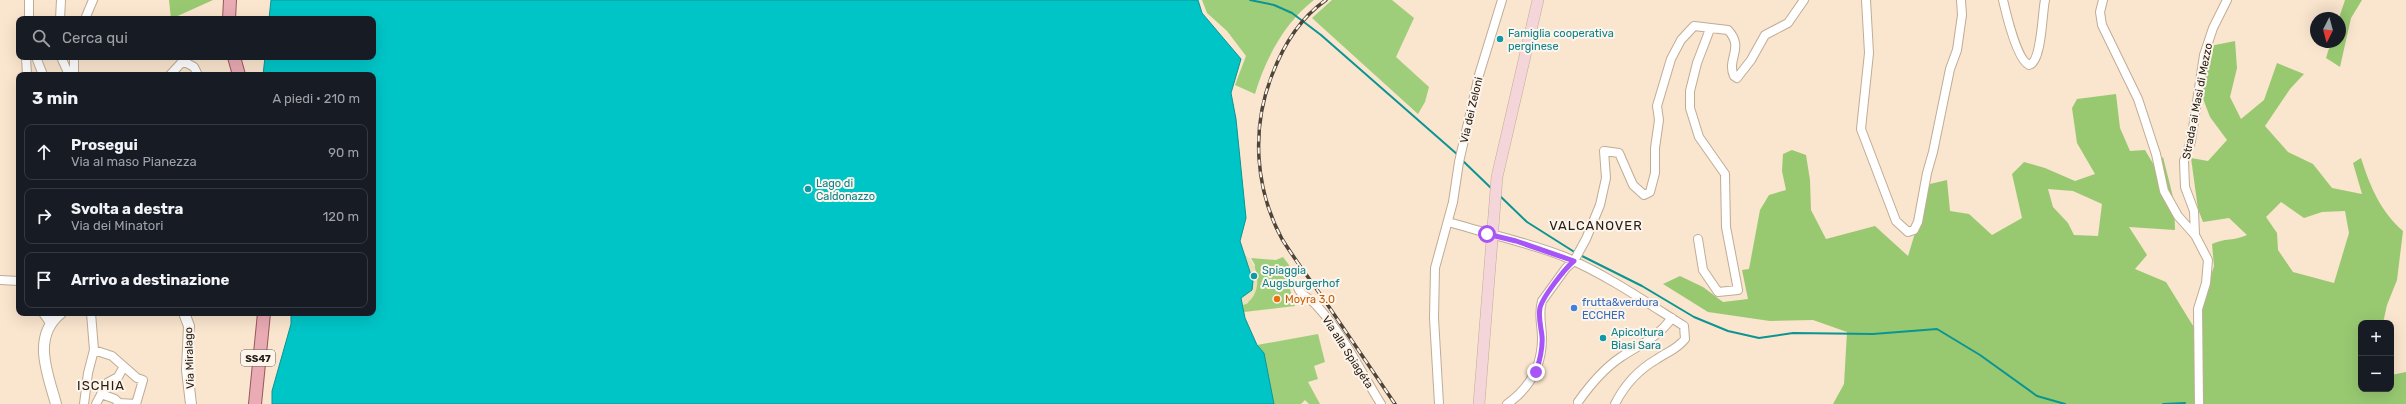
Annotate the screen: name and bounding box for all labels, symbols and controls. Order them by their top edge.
north arrow [2310,12,2346,48]
search box [16,16,376,60]
icon: search [30,27,52,49]
place label: Famiglia cooperativa perginese [1508,27,1614,53]
text: Cerca qui [62,29,128,47]
marker: Famiglia cooperativa perginese [1495,34,1505,44]
street label: Strada ai Masi di Mezzo [2180,42,2215,160]
street label: Via dei Zeloni [1458,76,1485,144]
text: 3 min [32,88,78,108]
text: A piedi · 210 m [273,91,360,106]
text: Prosegui [71,136,138,154]
icon: ahead [33,141,55,163]
text: 90 m [328,145,359,160]
text: Via al maso Pianezza [71,154,197,169]
place label: Lago di Caldonazzo [816,177,875,203]
marker: Lago di Caldonazzo [803,184,813,194]
text: Svolta a destra [71,200,183,218]
icon: right [33,205,55,227]
text: 120 m [323,209,359,224]
text: Via dei Minatori [71,218,163,233]
district label: VALCANOVER [1549,218,1643,233]
route start [1478,225,1496,243]
place label: Spiaggia Augsburgerhof [1262,264,1340,290]
icon: arrive [33,269,55,291]
text: Arrivo a destinazione [71,271,229,289]
marker: Spiaggia Augsburgerhof [1249,271,1259,281]
place label: Moyra 3.0 [1285,293,1335,306]
marker: Moyra 3.0 [1272,294,1282,304]
place label: frutta&verdura ECCHER [1582,296,1659,322]
marker: frutta&verdura ECCHER [1569,303,1579,313]
street label: Via alla Spiagéta [1319,314,1376,391]
map controls [2358,320,2394,392]
button: + [2358,320,2394,356]
place label: Apicoltura Biasi Sara [1611,326,1664,352]
street label: Via Miralago [182,327,197,389]
marker: Apicoltura Biasi Sara [1598,333,1608,343]
road number: SS47 [241,350,275,366]
button: − [2358,356,2394,392]
route end [1527,363,1545,381]
district label: ISCHIA [77,378,125,393]

